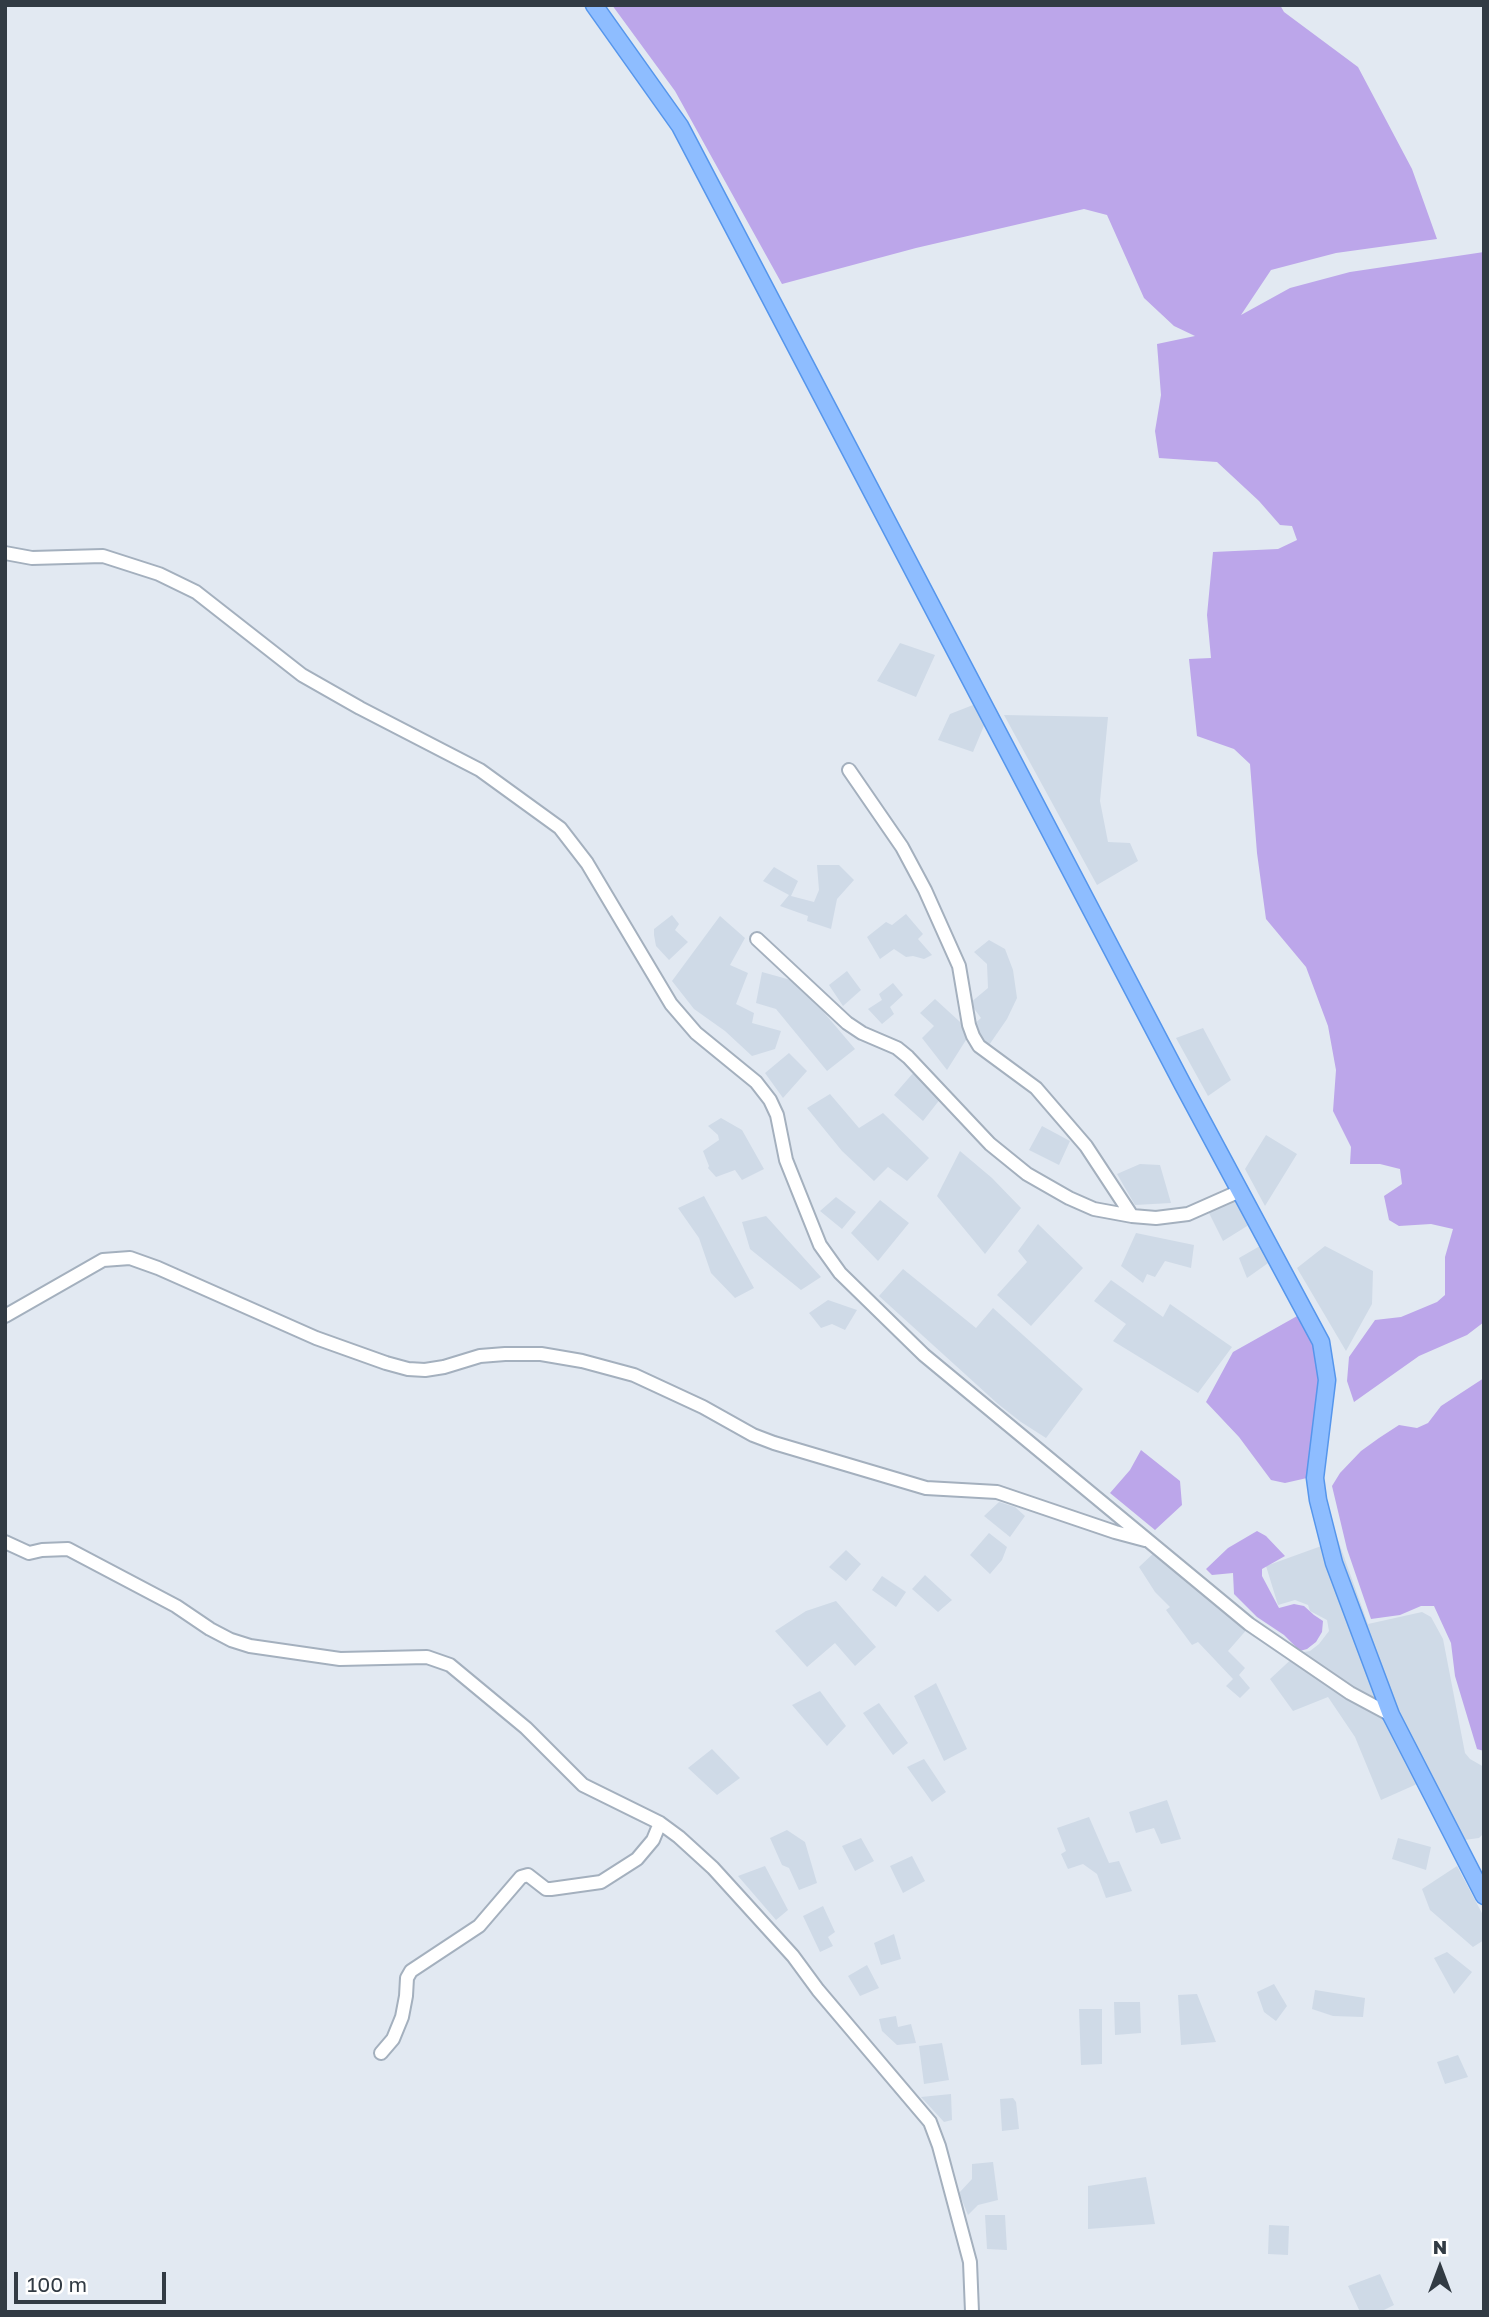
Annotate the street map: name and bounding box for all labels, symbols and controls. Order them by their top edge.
north arrow [1405,2233,1475,2303]
text: N [1433,2235,1447,2258]
scale bar [18,2258,170,2302]
text: 100 m [27,2271,87,2297]

